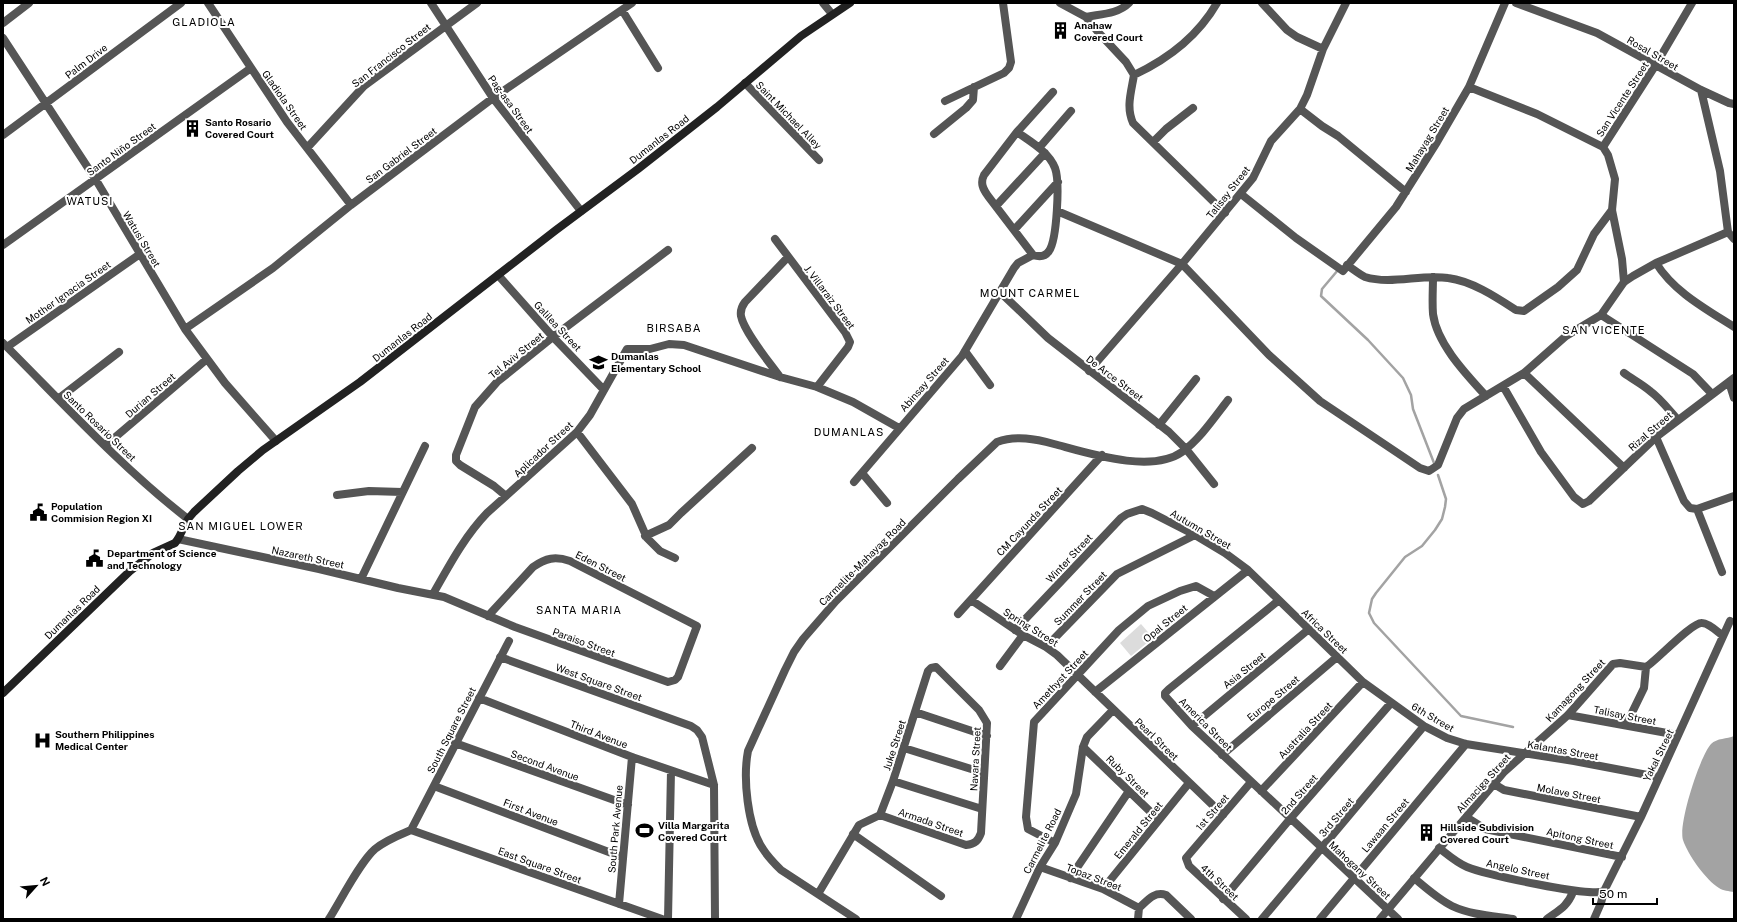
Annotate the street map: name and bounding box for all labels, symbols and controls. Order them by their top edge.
district label: GLADIOLA [172,16,236,28]
place label: Anahaw Covered Court [1074,19,1143,43]
street label: San Francisco Street [349,20,433,90]
building icon: Anahaw Covered Court [1051,21,1071,41]
street label: Rosal Street [1625,33,1681,73]
street label: Palm Drive [63,41,110,81]
street label: San Vicente Street [1593,59,1651,139]
street label: Gladiola Street [260,68,310,132]
street label: Pag-asa Street [486,72,536,136]
street label: Saint Michael Alley [754,79,825,152]
street label: Mahayag Street [1403,104,1451,174]
street label: Dumanlas Road [627,112,691,166]
place label: Santo Rosario Covered Court [205,116,274,140]
building icon: Santo Rosario Covered Court [182,118,202,138]
street label: Santo Niño Street [84,120,158,178]
street label: San Gabriel Street [363,124,439,186]
street label: Talisay Street [1204,163,1252,221]
district label: WATUSI [67,195,113,207]
street label: Watusi Street [121,209,163,269]
street label: Mother Ignacia Street [23,258,113,326]
street label: J. Villaraiz Street [802,263,858,331]
district label: MOUNT CARMEL [980,287,1080,299]
street label: Galilea Street [532,299,584,354]
street label: Dumanlas Road [370,310,434,364]
district label: BIRSABA [647,322,701,334]
district label: SAN VICENTE [1562,324,1646,336]
street label: Tel Aviv Street [486,329,546,381]
place label: Dumanlas Elementary School [611,350,701,374]
school or university icon: Dumanlas Elementary School [588,352,608,372]
street label: De Arce Street [1084,353,1146,403]
street label: Abinsay Street [897,354,951,414]
street label: Durian Street [123,370,177,420]
street label: Santo Rosario Street [61,388,139,464]
street label: Rizal Street [1626,409,1674,453]
street label: Aplicador Street [511,418,575,480]
district label: DUMANLAS [814,426,884,438]
street label: CM Cayunda Street [994,484,1064,558]
place label: Population Commision Region XI [51,500,152,524]
public building icon: Population Commision Region XI [28,502,48,522]
street label: Autumn Street [1168,507,1234,551]
street label: Carmelite-Mahayag Road [816,516,908,608]
district label: SAN MIGUEL LOWER [178,520,304,532]
street label: Winter Street [1043,531,1095,585]
street label: Nazareth Street [271,543,346,571]
place label: Department of Science and Technology [107,547,217,571]
street label: Eden Street [574,548,628,584]
public building icon: Department of Science and Technology [84,549,104,569]
street label: Summer Street [1051,568,1109,628]
street label: Dumanlas Road [42,583,102,641]
street label: Opal Street [1140,601,1190,644]
district label: SANTA MARIA [536,604,622,616]
street label: Spring Street [1001,605,1061,649]
street label: Africa Street [1299,606,1351,656]
street label: Paraiso Street [551,625,617,659]
street label: Amethyst Street [1030,647,1091,711]
street label: Asia Street [1220,649,1268,691]
street label: Kamagong Street [1543,656,1607,724]
street label: West Square Street [554,661,644,703]
street label: Europe Street [1244,673,1302,723]
street label: South Square Street [424,685,478,775]
street label: America Street [1177,695,1235,753]
street label: Australia Street [1276,699,1335,761]
street label: 6th Street [1409,700,1457,734]
street label: Talisay Street [1593,703,1658,727]
street label: Pearl Street [1133,715,1181,763]
street label: Third Avenue [568,718,630,751]
street label: Juke Street [880,718,908,772]
street label: Navara Street [967,727,983,791]
street label: Yakal Street [1640,727,1676,783]
place label: Southern Philippines Medical Center [55,728,155,752]
hospital icon: Southern Philippines Medical Center [32,730,52,750]
street label: Kalantas Street [1526,738,1600,762]
street label: Second Avenue [509,747,581,783]
street label: Almaciga Street [1453,751,1513,815]
street label: Ruby Street [1104,752,1152,800]
street label: 2nd Street [1278,771,1320,817]
street label: Molave Street [1536,781,1602,805]
street label: South Park Avenue [605,784,625,874]
street label: 1st Street [1193,791,1231,833]
street label: 3rd Street [1316,795,1356,839]
street label: Lawaan Street [1359,795,1411,855]
street label: First Avenue [502,796,561,828]
street label: Emerald Street [1111,799,1165,861]
street label: Armada Street [897,805,965,839]
street label: Carmelite Road [1020,806,1064,876]
place label: Villa Margarita Covered Court [658,819,730,843]
sports icon: Villa Margarita Covered Court [635,821,655,841]
place label: Hillside Subdivision Covered Court [1440,821,1534,845]
building icon: Hillside Subdivision Covered Court [1417,823,1437,843]
street label: Apitong Street [1545,825,1615,851]
street label: Mahogany Street [1327,838,1393,902]
street label: East Square Street [497,844,583,886]
street label: Angelo Street [1485,856,1551,882]
street label: Topaz Street [1064,861,1124,893]
street label: 4th Street [1199,861,1242,903]
north arrow [16,866,56,906]
text: N [38,875,52,888]
scale bar [1593,880,1657,906]
text: 50 m [1599,887,1627,901]

